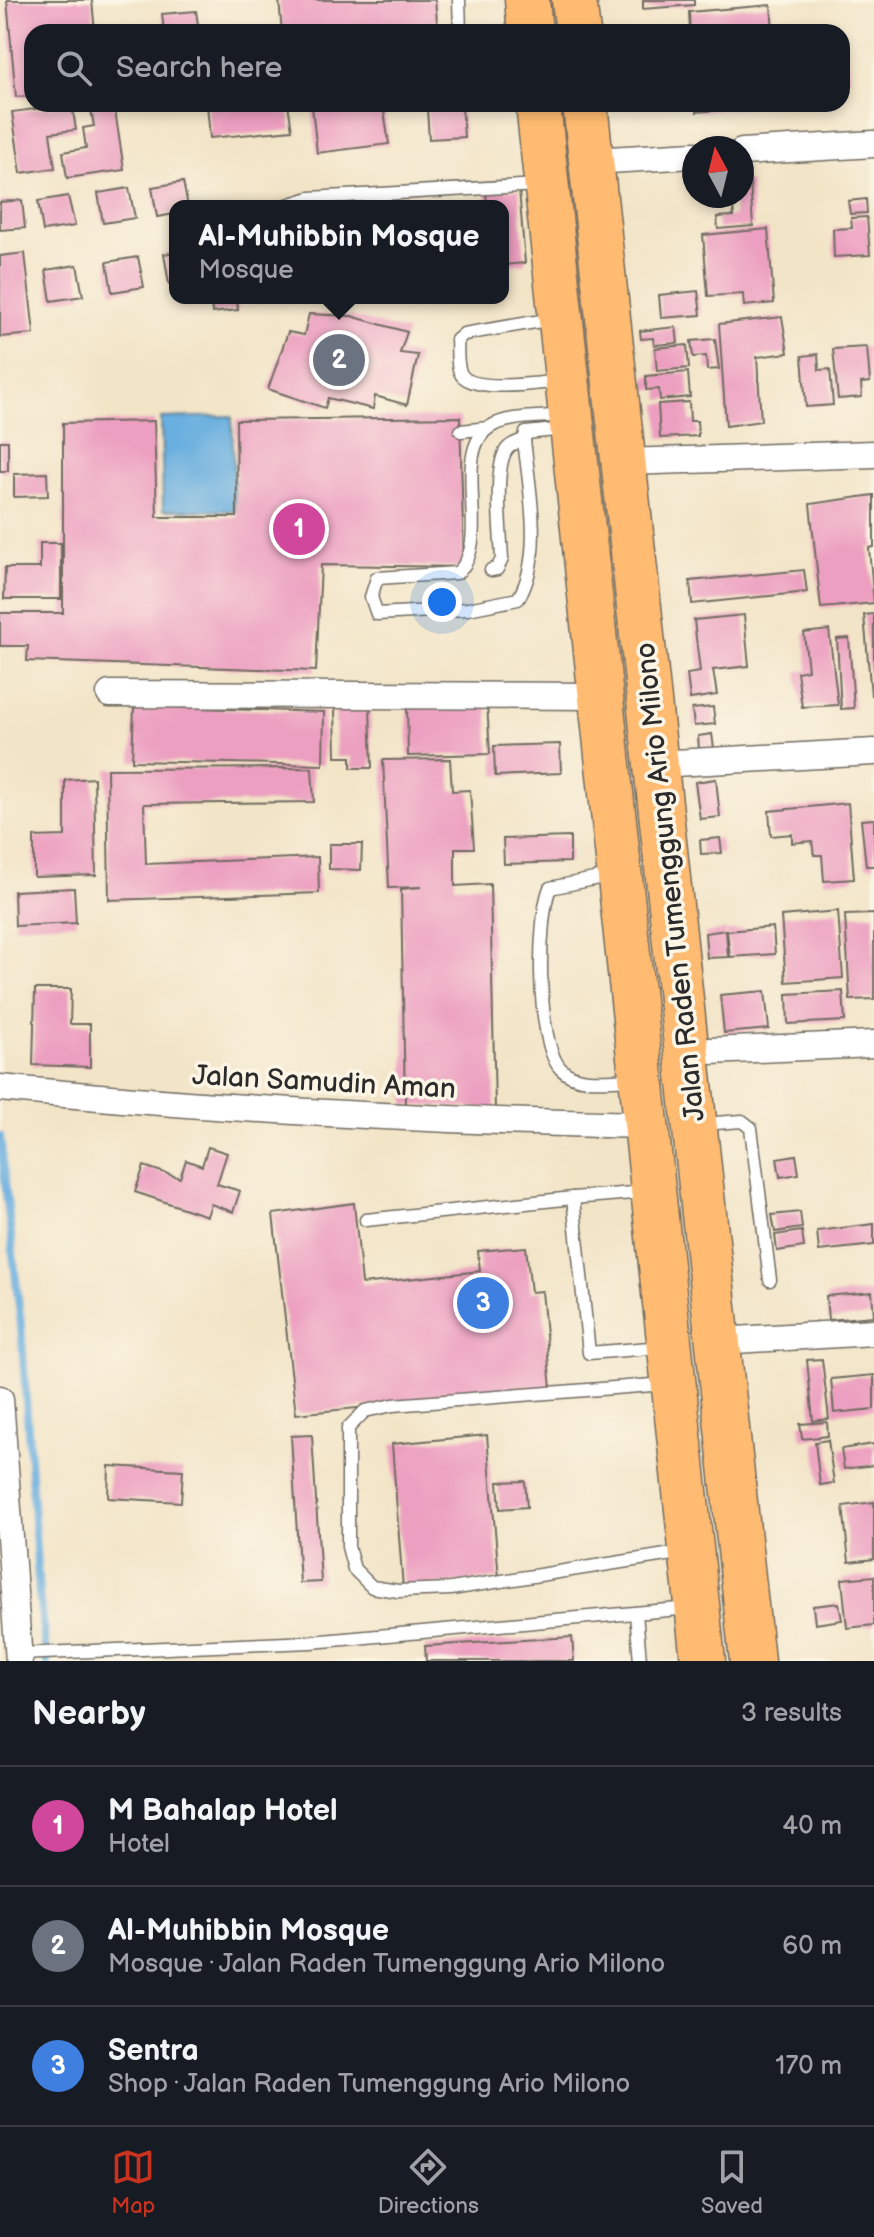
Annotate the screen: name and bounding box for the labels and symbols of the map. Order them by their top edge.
north arrow [682,136,754,208]
pin: 2 [313,330,365,390]
pin: 1 [273,499,325,559]
your location [422,582,462,622]
street label: Jalan Raden Tumenggung Ario Milono [629,641,712,1123]
street label: Jalan Samudin Aman [191,1059,457,1106]
pin: 3 [457,1273,509,1333]

